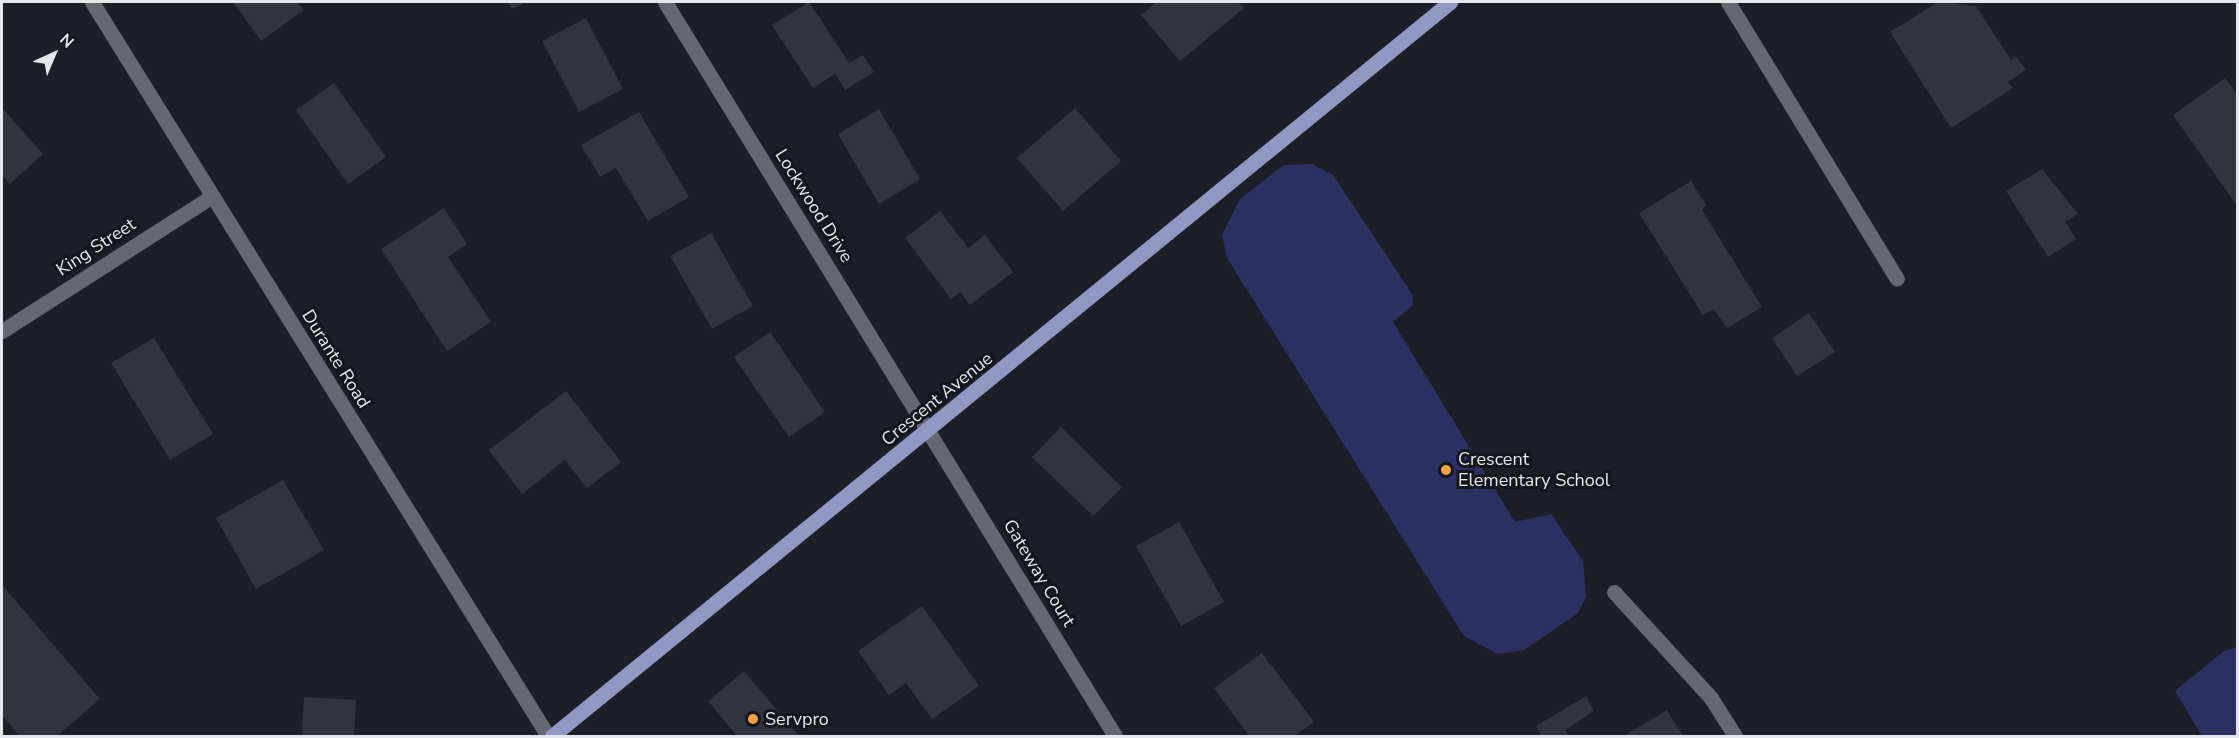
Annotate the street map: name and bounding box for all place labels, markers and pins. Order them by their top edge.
place label: Crescent Elementary School [1458,449,1610,492]
marker: Crescent Elementary School [1439,463,1453,477]
place label: Servpro [765,708,829,730]
marker: Servpro [746,712,760,726]

